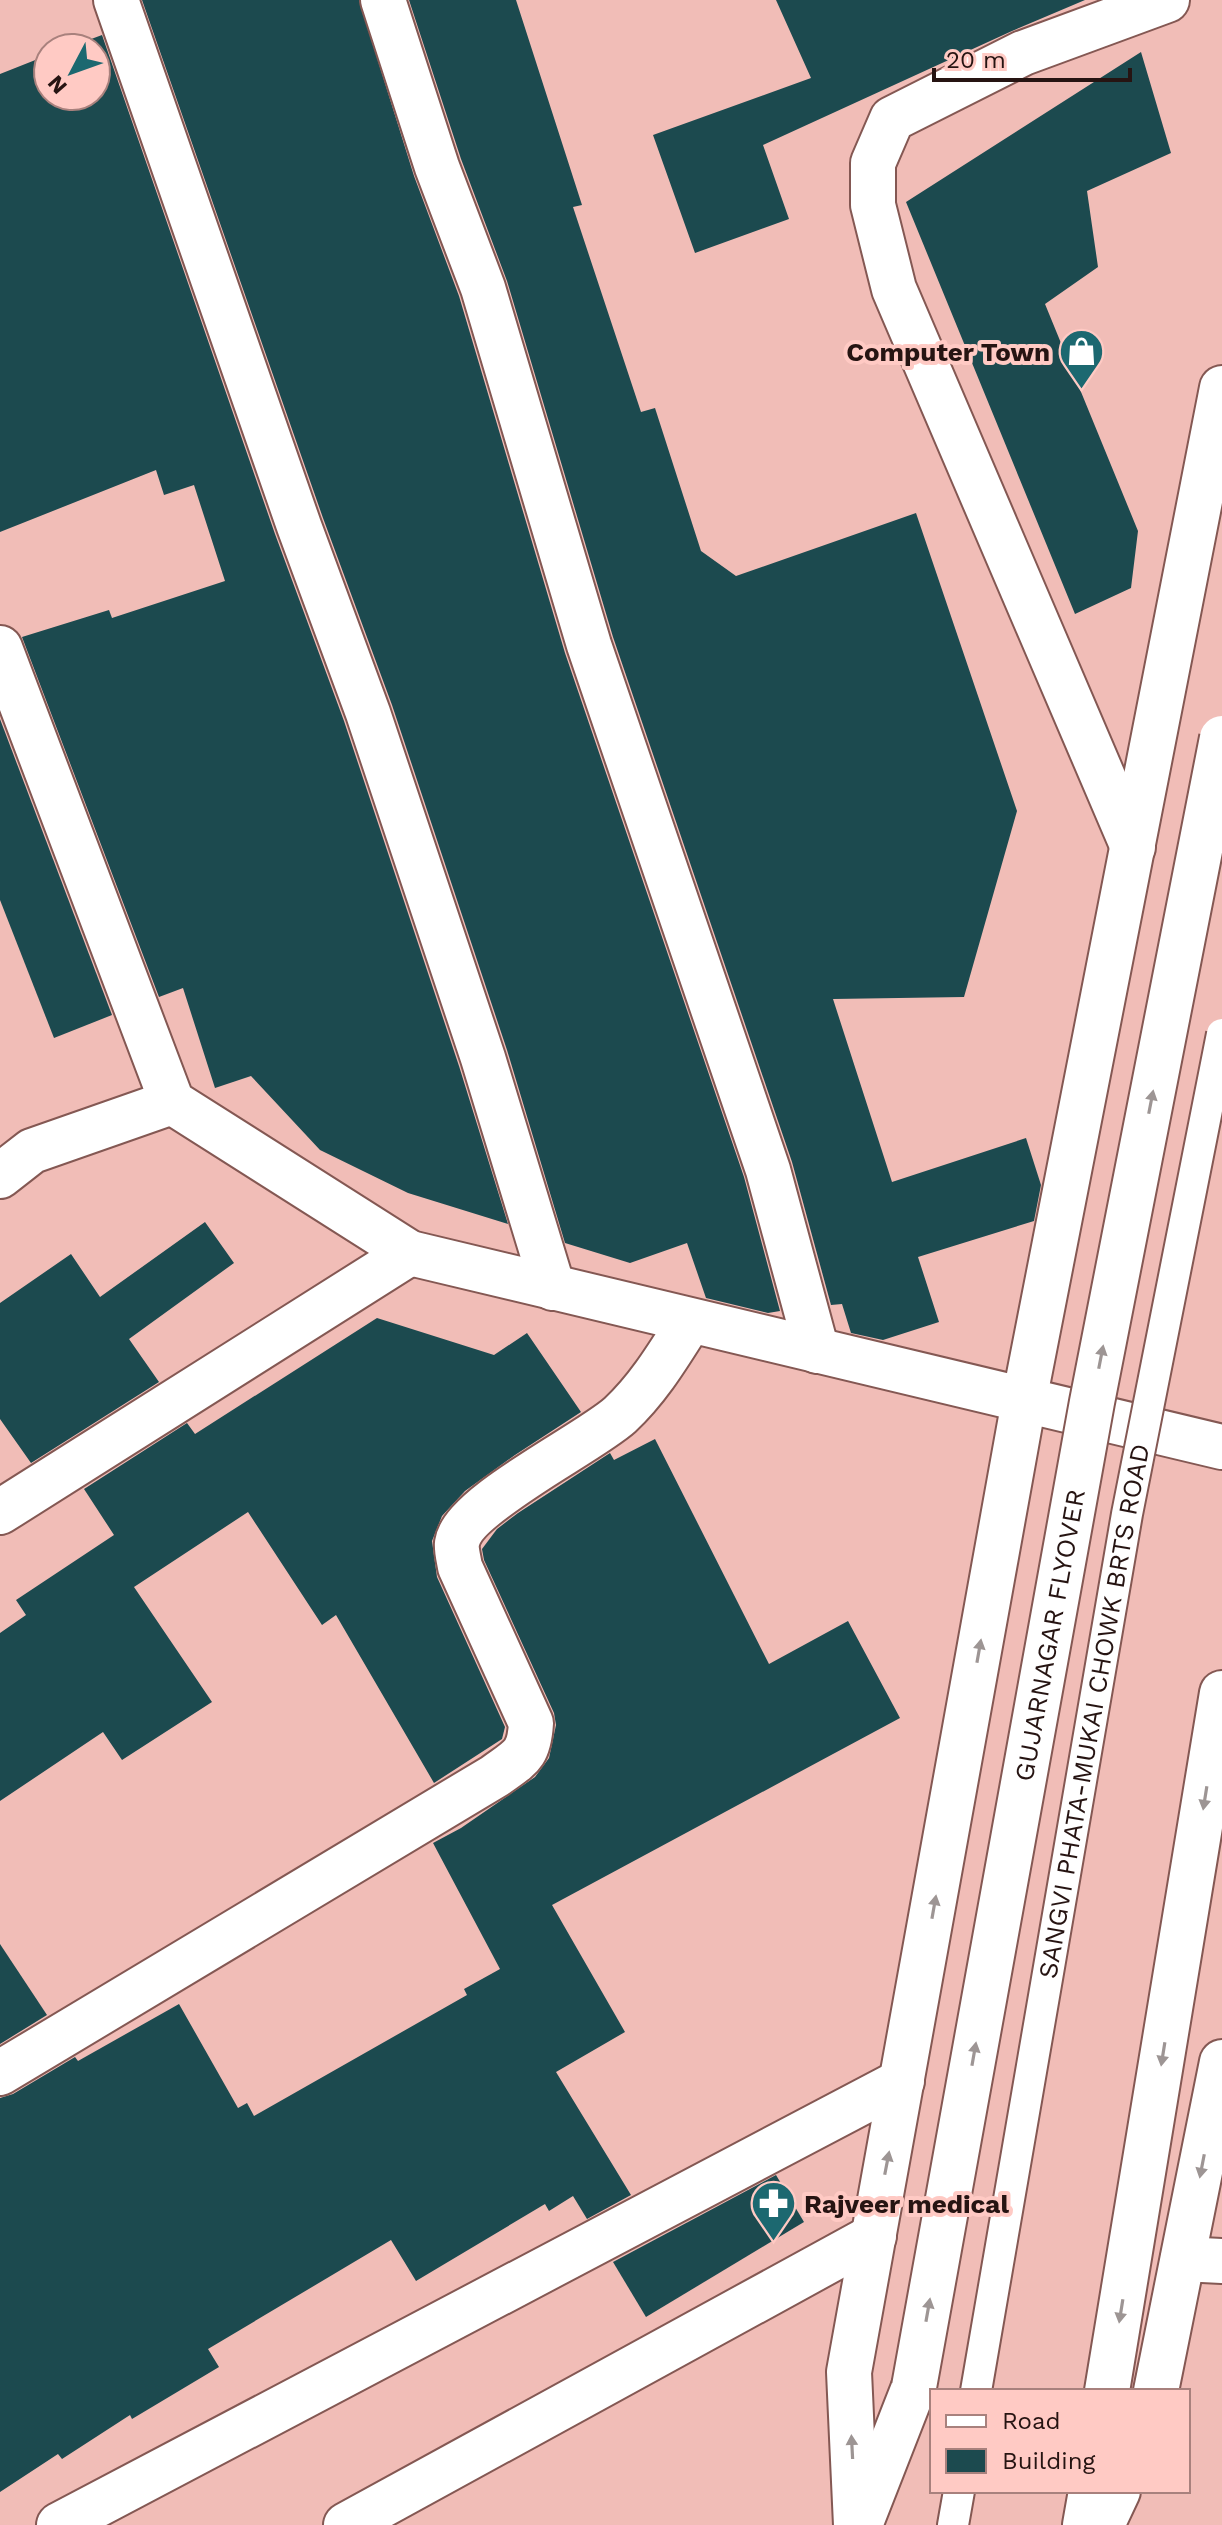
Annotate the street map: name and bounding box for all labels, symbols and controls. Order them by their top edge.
north arrow [32,32,112,112]
scale bar [934,32,1130,82]
text: 20 m [946,46,1006,74]
text: N [42,70,72,99]
shop icon: Computer Town [1057,328,1105,391]
place label: Computer Town [846,337,1050,367]
one-way arrow [1145,1089,1158,1114]
one-way arrow [1095,1345,1108,1370]
street label: SANGVI PHATA-MUKAI CHOWK BRTS ROAD [1032,1441,1156,1981]
street label: GUJARNAGAR FLYOVER [1009,1487,1091,1784]
one-way arrow [974,1638,986,1663]
one-way arrow [1198,1786,1211,1811]
one-way arrow [928,1894,940,1919]
one-way arrow [969,2041,981,2066]
one-way arrow [1156,2042,1168,2067]
one-way arrow [882,2150,894,2175]
one-way arrow [1195,2153,1208,2178]
pharmacy icon: Rajveer medical [749,2180,797,2243]
place label: Rajveer medical [804,2189,1009,2219]
one-way arrow [923,2297,935,2322]
one-way arrow [1114,2299,1126,2324]
legend [930,2389,1190,2493]
text: Road [1002,2407,1061,2435]
one-way arrow [846,2434,859,2459]
text: Building [1002,2447,1095,2475]

